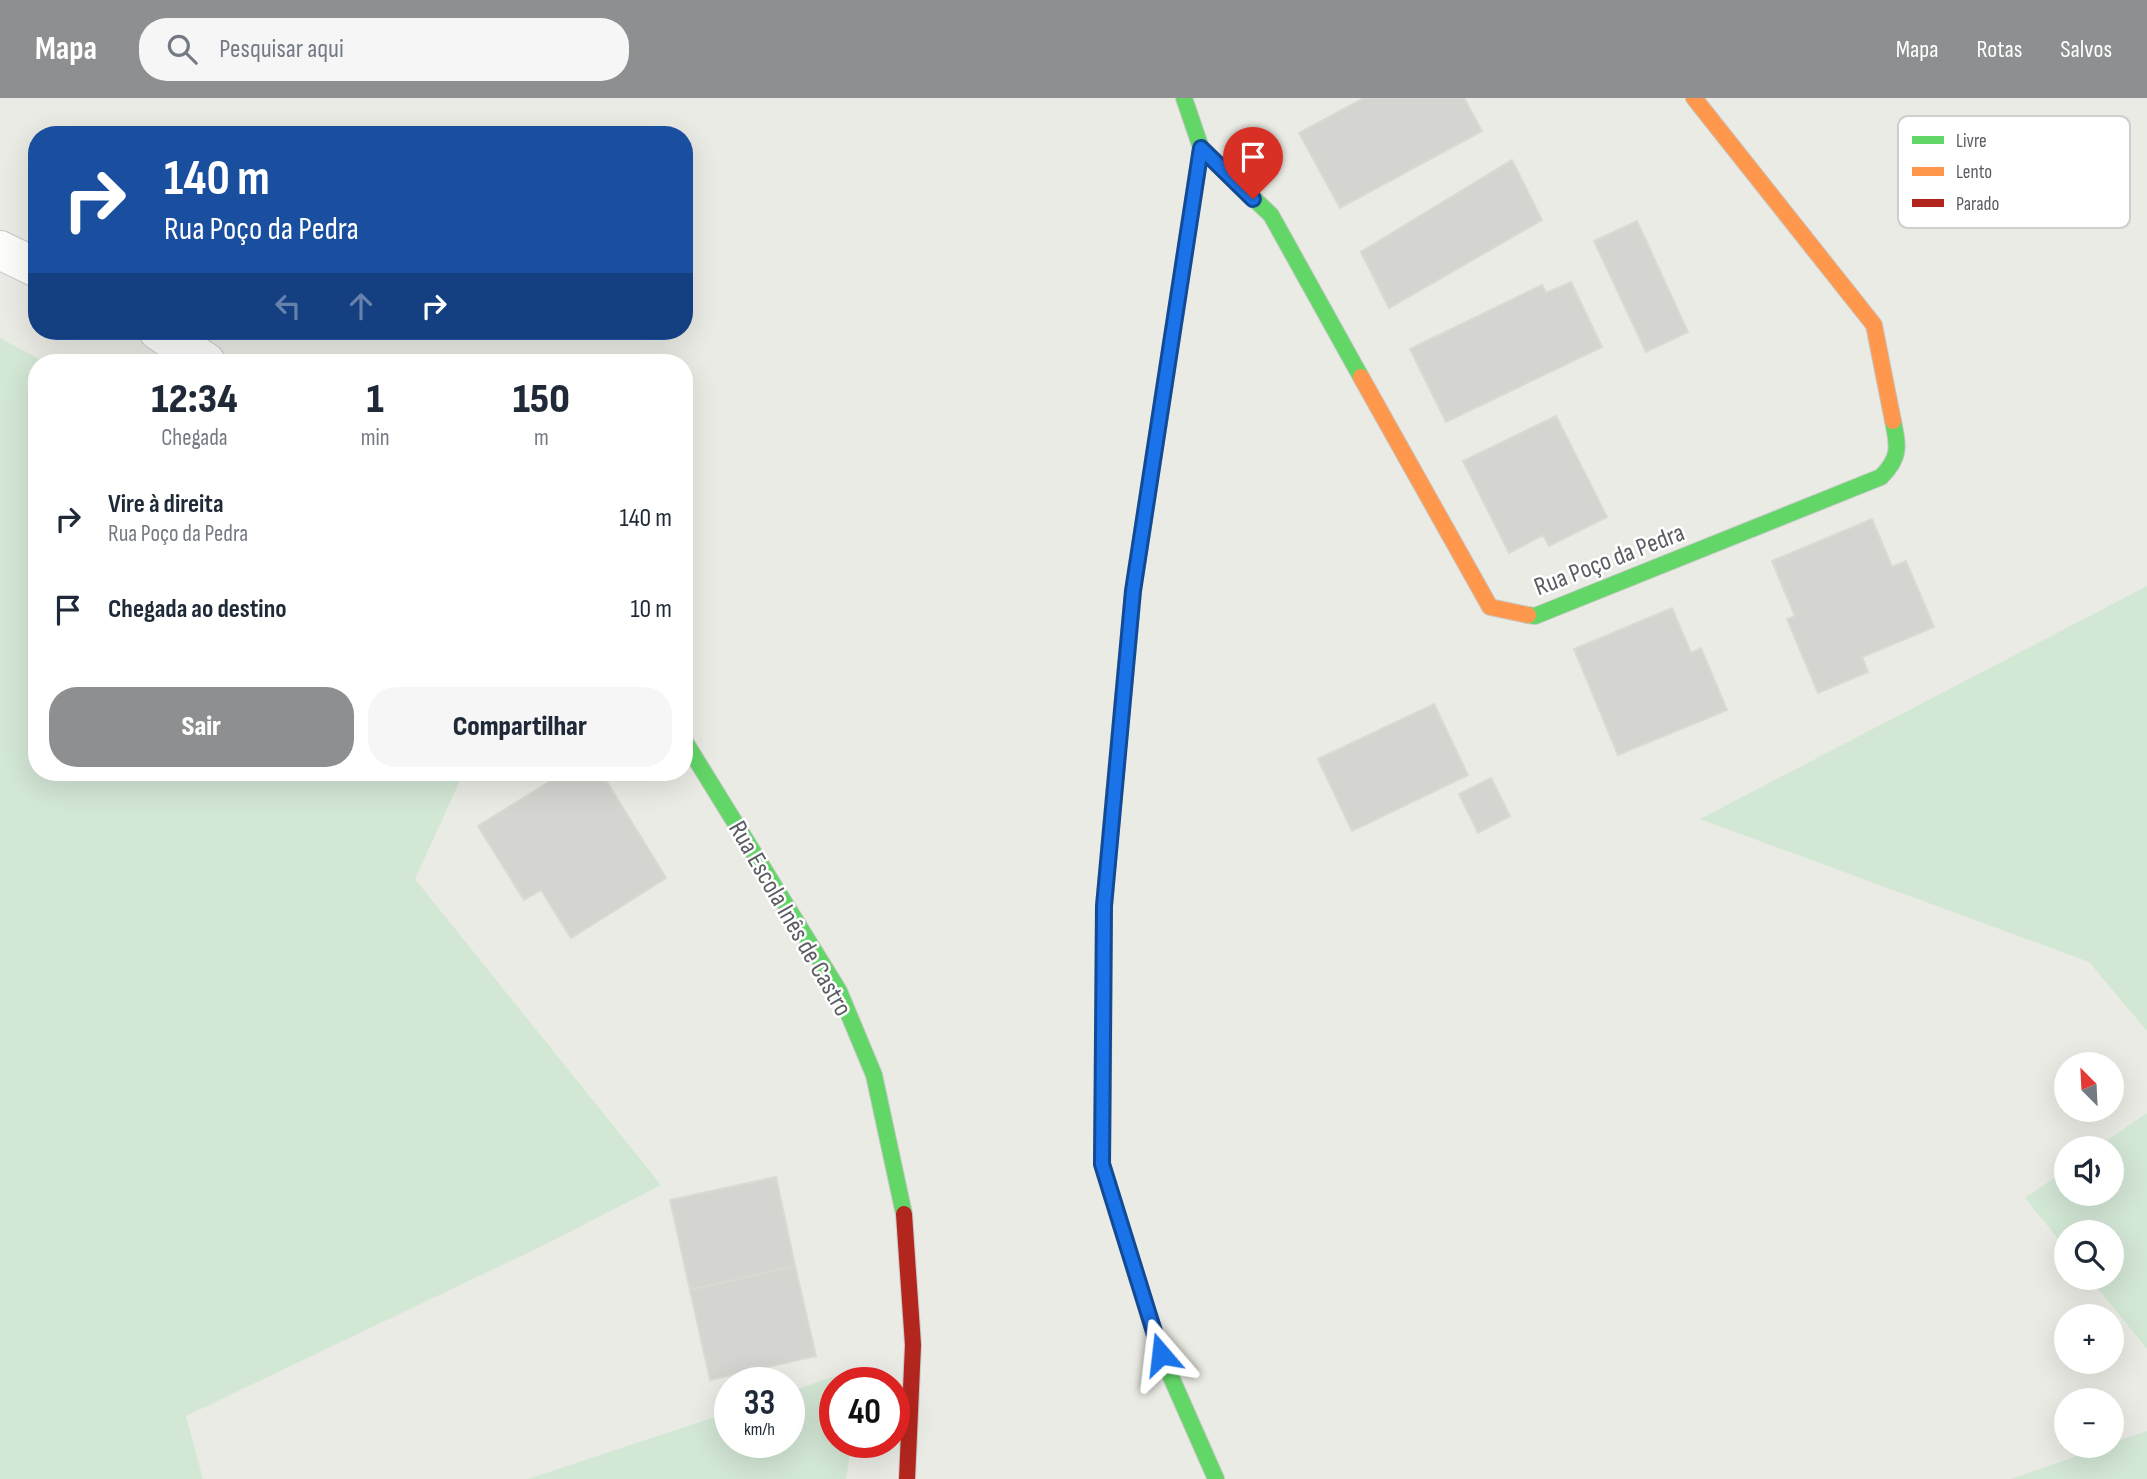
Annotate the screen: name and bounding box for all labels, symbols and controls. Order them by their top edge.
search box [139,18,629,81]
text: Mapa [35,29,97,69]
icon: search [163,30,201,68]
text: Pesquisar aqui [219,34,344,65]
text: Mapa [1896,35,1939,64]
text: Rotas [1977,35,2022,64]
text: Salvos [2060,35,2112,64]
legend [1898,116,2130,228]
pin [1223,127,1283,199]
text: Livre [1956,130,1987,153]
icon: arrive [1234,138,1272,176]
text: 140 m [164,150,270,209]
icon: right [49,154,140,245]
text: Lento [1956,161,1992,184]
text: Parado [1956,193,1999,216]
text: Rua Poço da Pedra [164,210,359,249]
icon: left [269,287,307,325]
icon: ahead [342,287,380,325]
icon: right [415,287,453,325]
text: 12:34 [151,374,238,425]
text: 1 [367,374,384,425]
text: 150 [513,374,570,425]
text: Chegada [161,424,228,452]
text: min [361,424,390,452]
text: m [534,424,549,452]
text: Vire à direita [108,489,224,520]
icon: right [49,500,87,538]
text: 140 m [620,503,672,534]
street label: Rua Poço da Pedra [1530,518,1689,603]
text: Rua Poço da Pedra [108,520,248,548]
icon: arrive [49,591,87,629]
text: Chegada ao destino [108,594,287,625]
text: 10 m [630,594,672,625]
button: Sair [49,687,354,767]
button: Compartilhar [368,687,672,767]
street label: Rua Escola Inês de Castro [721,816,858,1022]
north arrow [2054,1052,2124,1122]
map controls [2054,1052,2124,1458]
button: sound [2054,1136,2124,1206]
button: search [2054,1220,2124,1290]
button: + [2054,1304,2124,1374]
position arrow [1124,1317,1198,1391]
speed limit sign: 40 [819,1367,910,1458]
text: 33 [744,1382,775,1425]
button: − [2054,1388,2124,1458]
text: km/h [744,1419,775,1440]

